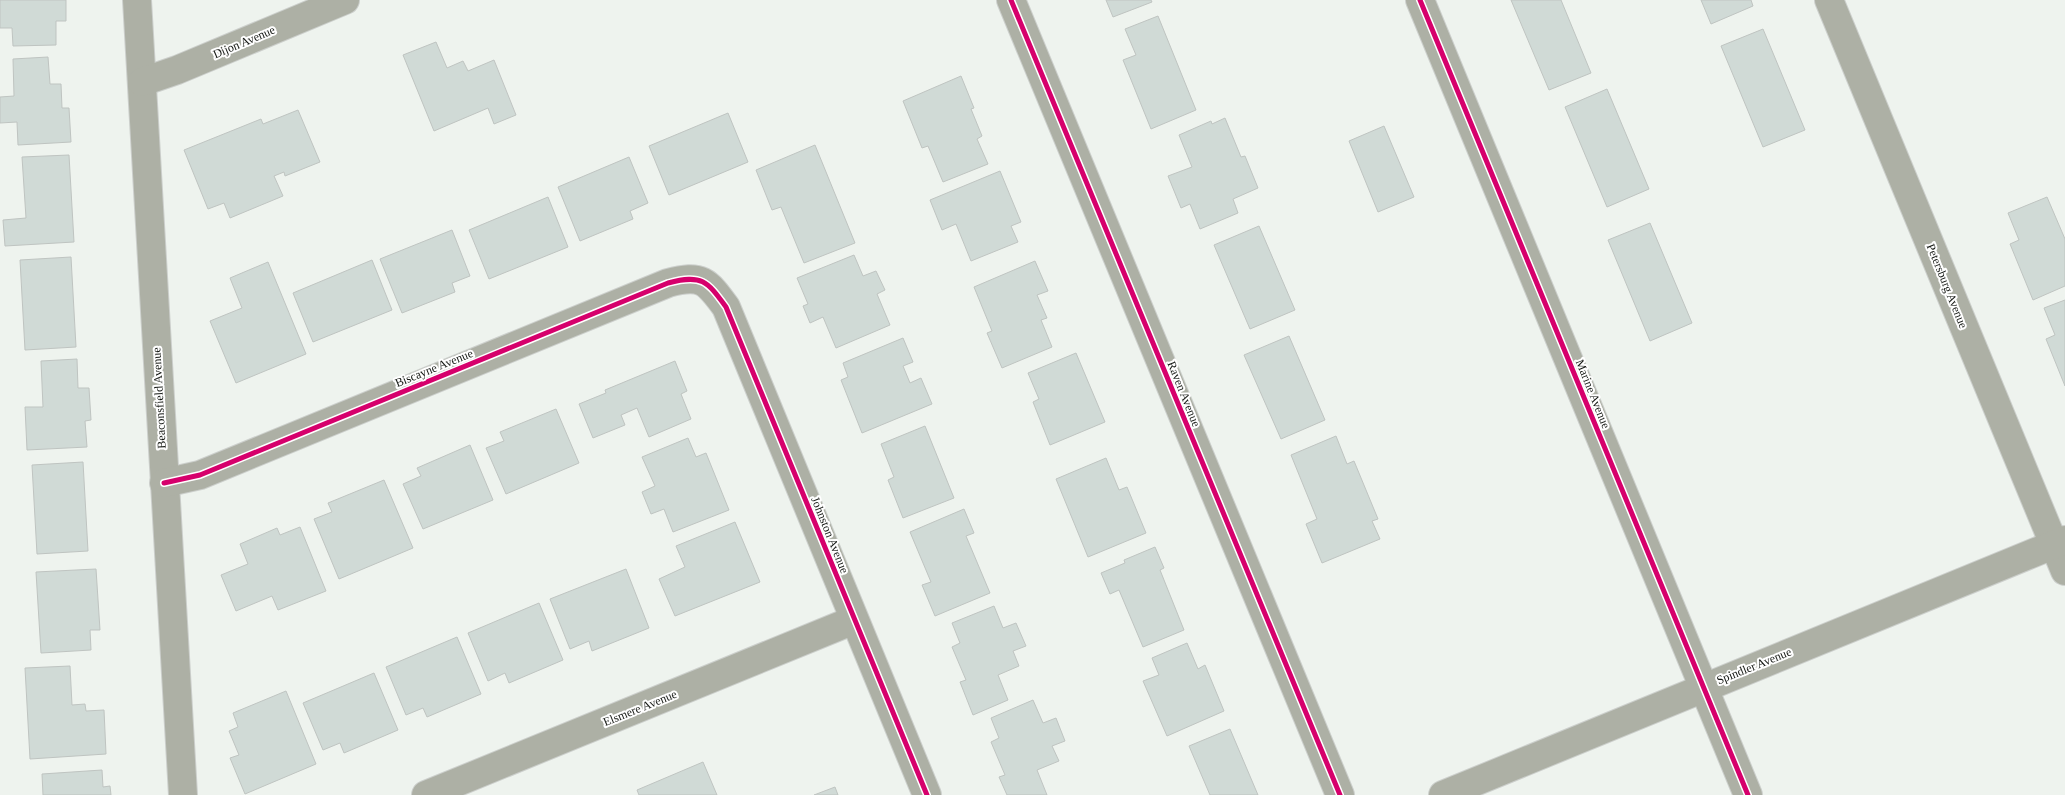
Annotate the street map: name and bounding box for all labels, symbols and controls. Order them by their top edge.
street label: Dijon Avenue [211,23,277,61]
street label: Petersburg Avenue [1924,242,1970,330]
street label: Biscayne Avenue [393,346,475,390]
street label: Beaconsfield Avenue [149,347,169,449]
street label: Marine Avenue [1573,357,1613,431]
street label: Raven Avenue [1165,359,1203,429]
street label: Johnston Avenue [808,495,852,575]
street label: Spindler Avenue [1715,645,1793,687]
street label: Elsmere Avenue [601,687,679,729]

